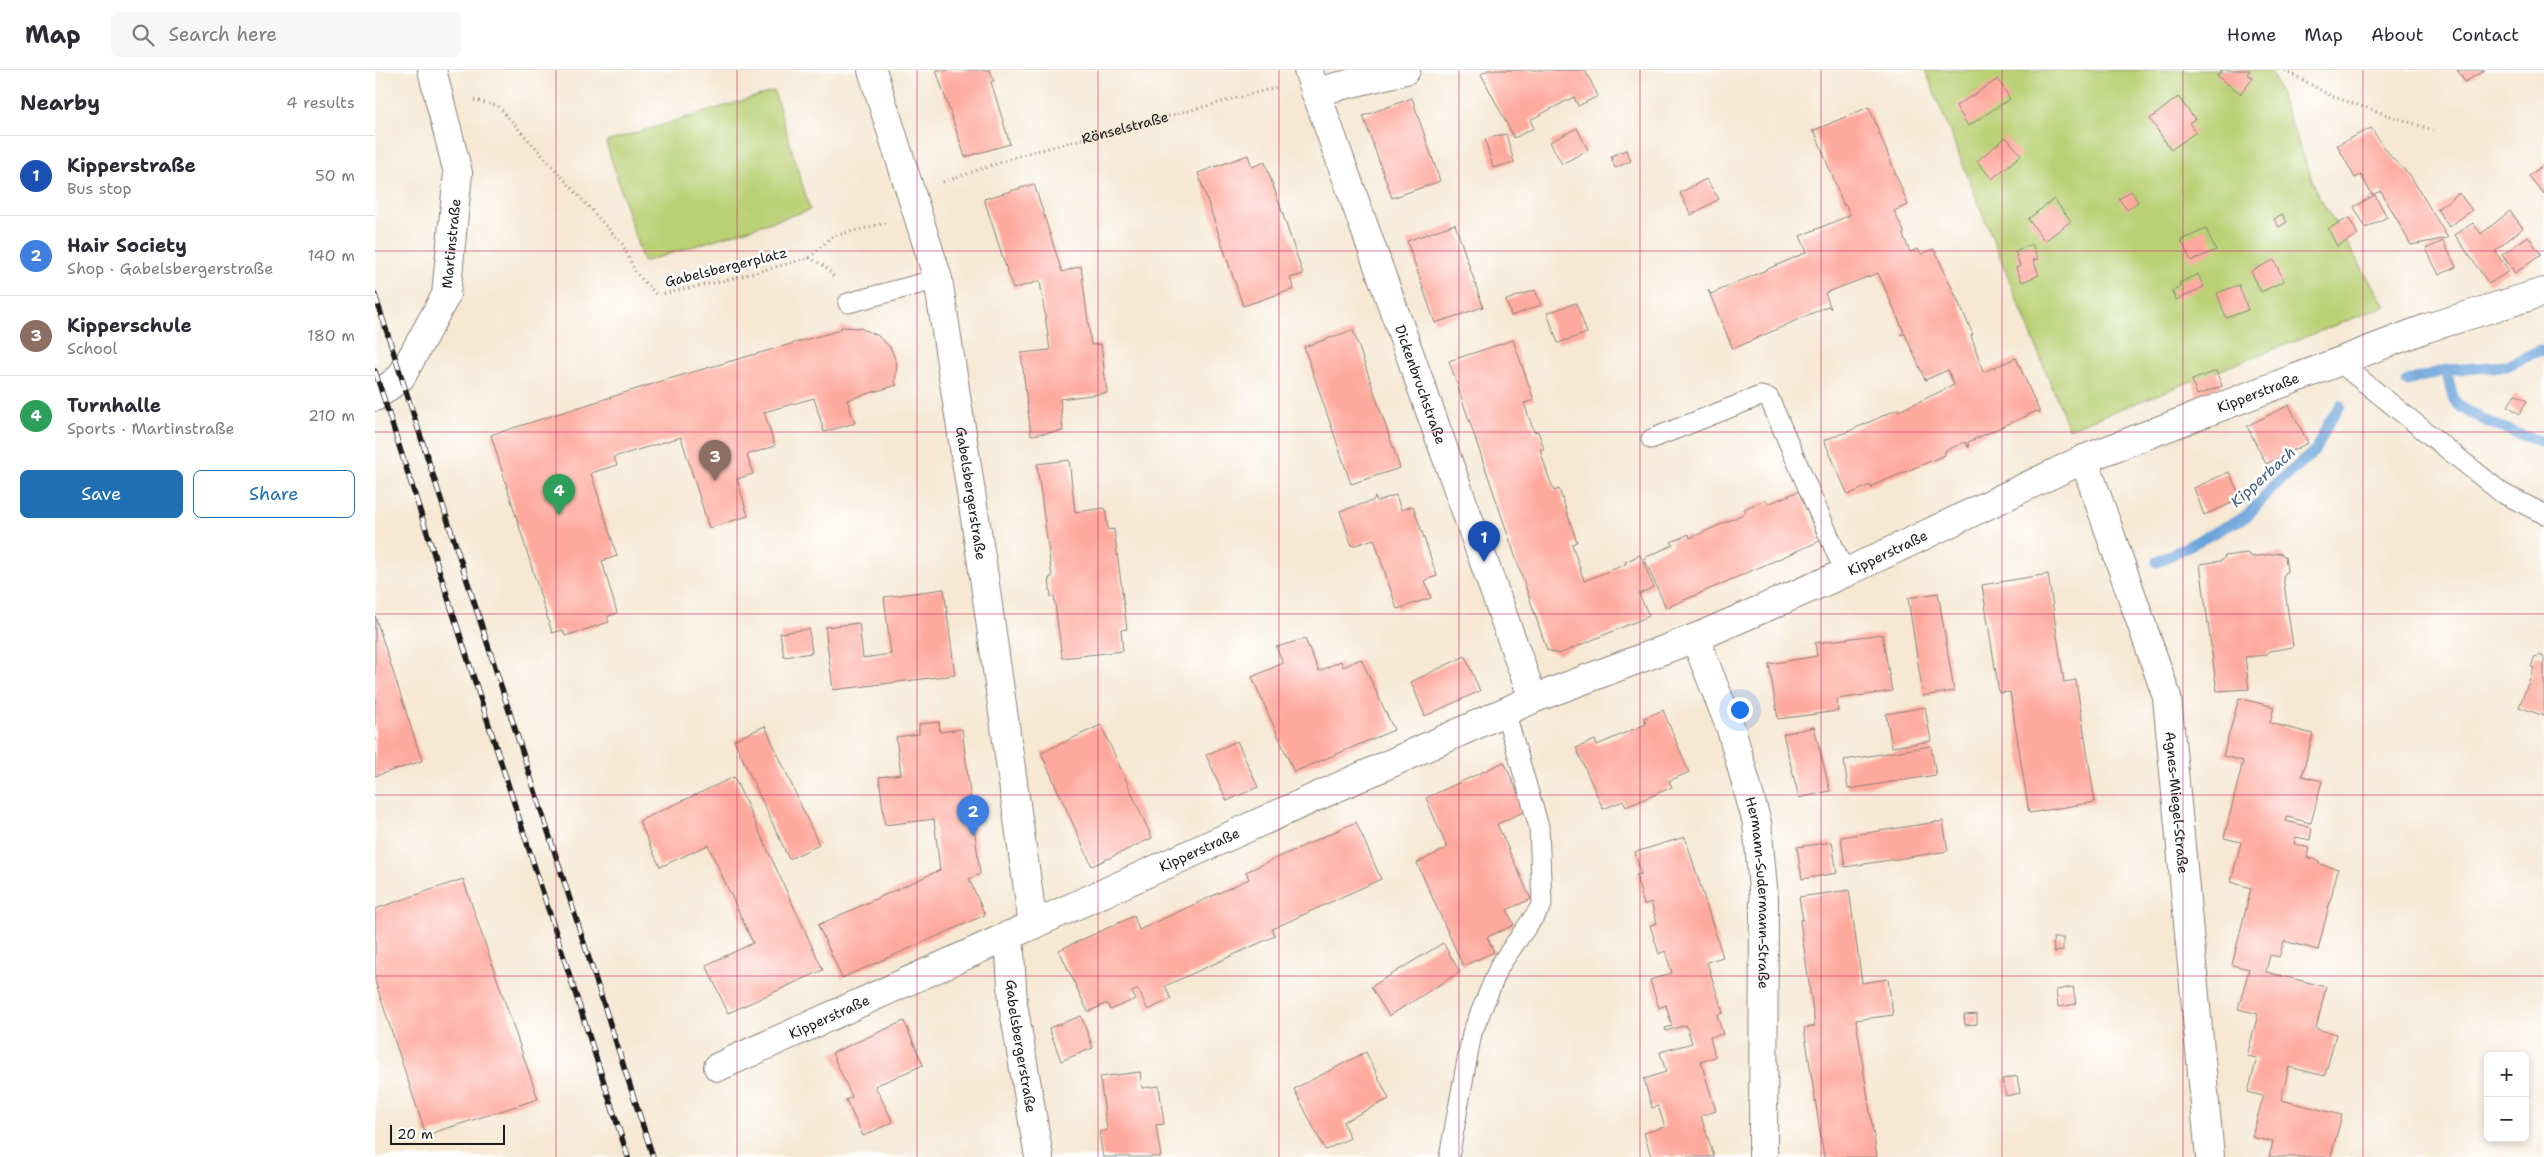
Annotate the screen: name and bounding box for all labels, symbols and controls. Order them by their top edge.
search box [111,12,461,57]
text: Map [25,19,81,51]
icon: search [129,21,157,49]
text: Search here [169,22,277,47]
text: Home [2227,23,2276,47]
text: Map [2304,23,2343,47]
text: About [2371,23,2424,47]
text: Contact [2452,23,2519,47]
text: Nearby [20,89,100,117]
text: 4 results [286,92,355,113]
street label: Rönselstraße [1080,107,1170,148]
text: Kipperstraße [67,153,196,178]
text: 1 [32,165,40,186]
text: 50 m [315,165,355,186]
text: Bus stop [67,178,132,199]
street label: Martinstraße [438,198,464,289]
text: Hair Society [67,233,187,258]
street label: Gabelsbergerplatz [663,243,789,291]
text: 2 [30,245,42,266]
text: 140 m [308,245,355,266]
text: Shop · Gabelsbergerstraße [67,258,273,279]
text: Kipperschule [67,313,192,338]
street label: Dickenbruchstraße [1391,322,1450,447]
text: 3 [30,325,42,346]
text: 180 m [307,325,355,346]
text: School [67,338,117,359]
street label: Kipperstraße [2215,369,2302,416]
text: Turnhalle [67,393,161,418]
text: 4 [30,405,42,426]
text: 210 m [308,405,355,426]
text: Sports · Martinstraße [67,418,235,439]
street label: Gabelsbergerstraße [952,425,990,561]
pin: 3 [699,440,731,481]
water label: Kipperbach [2226,442,2300,512]
button: Save [20,470,183,518]
button: Share [193,470,355,518]
pin: 4 [543,474,575,515]
pin: 1 [1468,521,1500,562]
street label: Kipperstraße [1845,526,1931,579]
your location [1727,697,1753,723]
street label: Agnes-Miegel-Straße [2161,730,2192,875]
pin: 2 [957,795,989,836]
street label: Hermann-Sudermann-Straße [1741,795,1773,989]
street label: Kipperstraße [1156,824,1242,876]
street label: Gabelsbergerstraße [1003,979,1040,1114]
street label: Kipperstraße [786,991,872,1043]
map controls [2484,1052,2529,1142]
button: + [2484,1052,2529,1097]
button: − [2484,1097,2529,1142]
scale bar [390,1122,505,1145]
text: 20 m [397,1125,433,1143]

